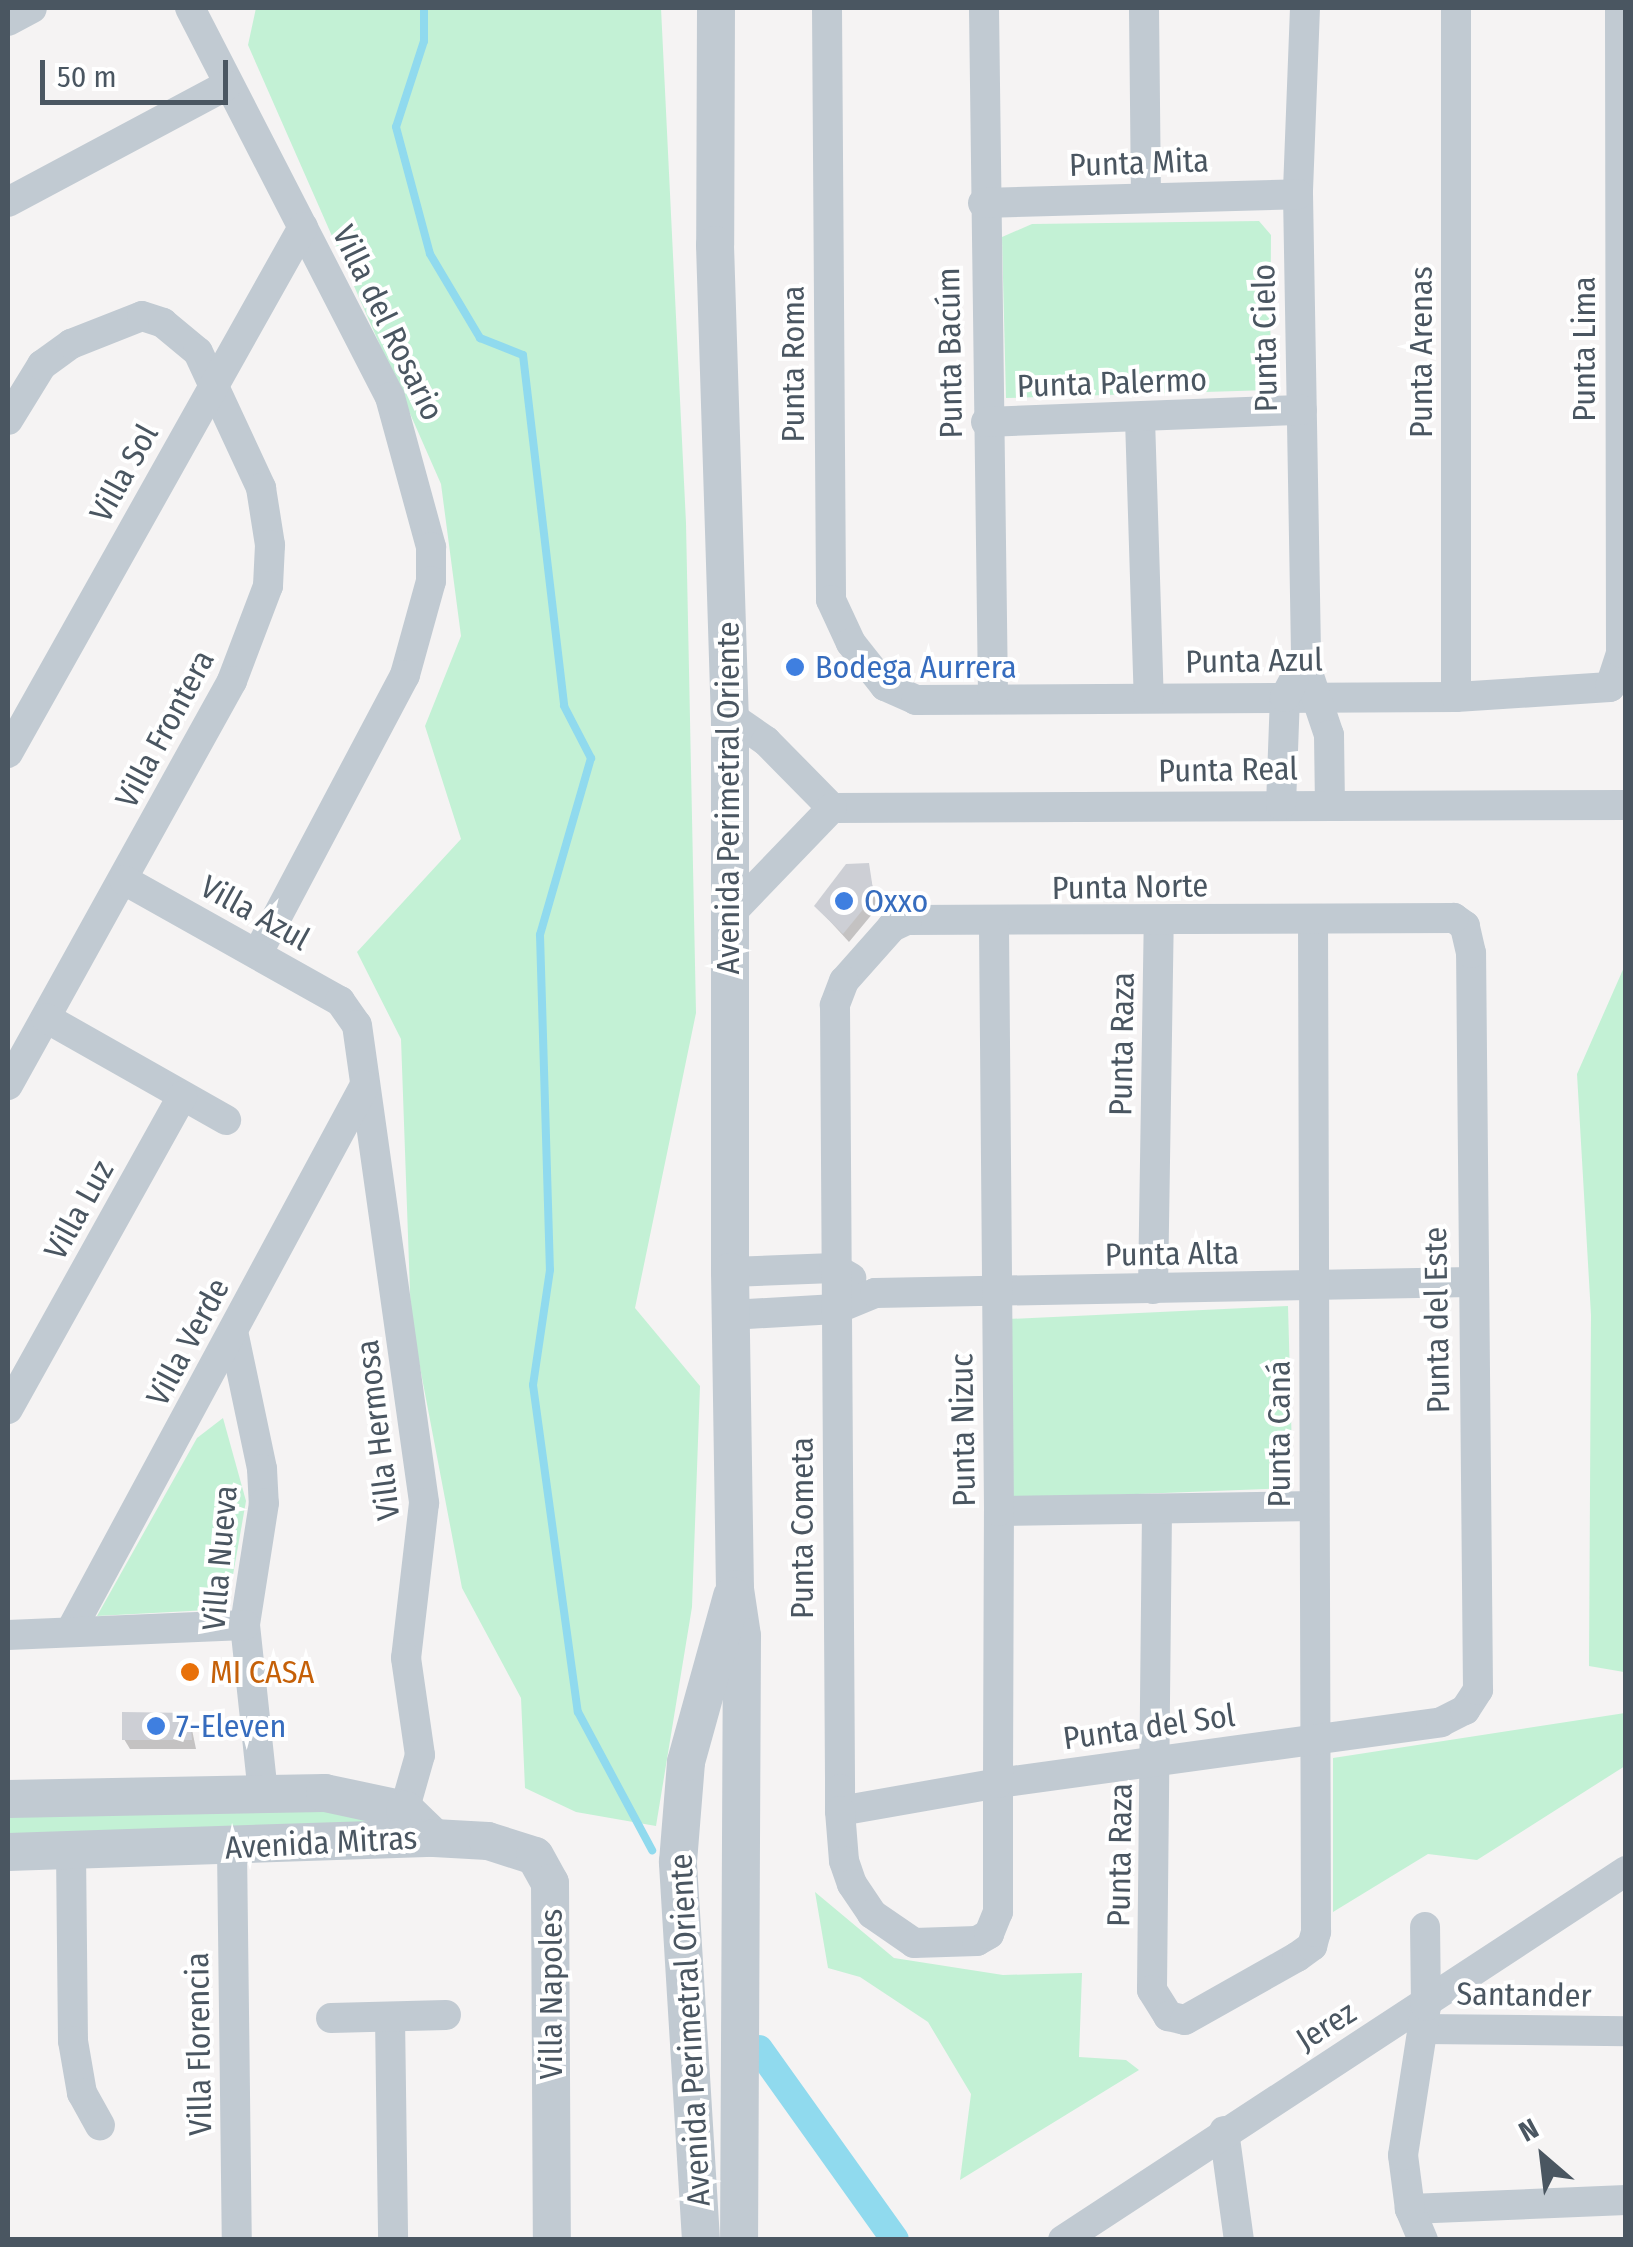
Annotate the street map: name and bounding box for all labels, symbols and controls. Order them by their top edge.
scale bar [45,40,232,102]
text: 50 m [57,59,117,95]
street label: Punta Mita [1069,141,1209,185]
street label: Villa del Rosario [324,219,452,427]
street label: Punta Cielo [1245,264,1285,412]
street label: Punta Arenas [1402,266,1440,438]
street label: Punta Bacúm [929,267,971,439]
street label: Punta Lima [1565,276,1603,422]
street label: Punta Roma [774,285,812,443]
street label: Punta Palermo [1016,360,1208,406]
street label: Villa Sol [82,418,166,528]
street label: Avenida Perimetral Oriente [709,621,747,975]
street label: Punta Azul [1185,641,1323,681]
street label: Villa Frontera [107,644,223,814]
place label: Bodega Aurrera [815,648,1017,686]
marker: Bodega Aurrera [784,656,806,678]
street label: Punta Real [1158,750,1298,790]
street label: Punta Norte [1052,866,1208,908]
street label: Villa Azul [194,867,316,959]
place label: Oxxo [864,882,928,920]
marker: Oxxo [833,890,855,912]
street label: Punta Raza [1102,972,1142,1116]
street label: Villa Luz [36,1154,122,1266]
street label: Punta del Este [1416,1227,1458,1413]
street label: Punta Alta [1105,1234,1239,1274]
street label: Villa Verde [138,1272,238,1412]
street label: Villa Hermosa [348,1338,408,1522]
street label: Punta Nizuc [942,1353,984,1507]
street label: Punta Caná [1260,1360,1298,1508]
street label: Punta Cometa [783,1437,821,1619]
street label: Villa Nueva [195,1484,245,1632]
place label: MI CASA [210,1653,314,1691]
marker: MI CASA [179,1661,201,1683]
street label: Punta del Sol [1061,1696,1237,1758]
place label: 7-Eleven [176,1707,286,1745]
marker: 7-Eleven [145,1715,167,1737]
street label: Punta Raza [1100,1783,1140,1927]
street label: Avenida Mitras [224,1819,418,1867]
street label: Avenida Perimetral Oriente [662,1853,718,2207]
street label: Villa Napoles [532,1908,570,2080]
street label: Villa Florencia [178,1952,220,2136]
street label: Santander [1456,1975,1592,2015]
street label: Jerez [1289,1993,1363,2059]
north arrow [1493,2107,1593,2207]
text: N [1514,2112,1544,2149]

